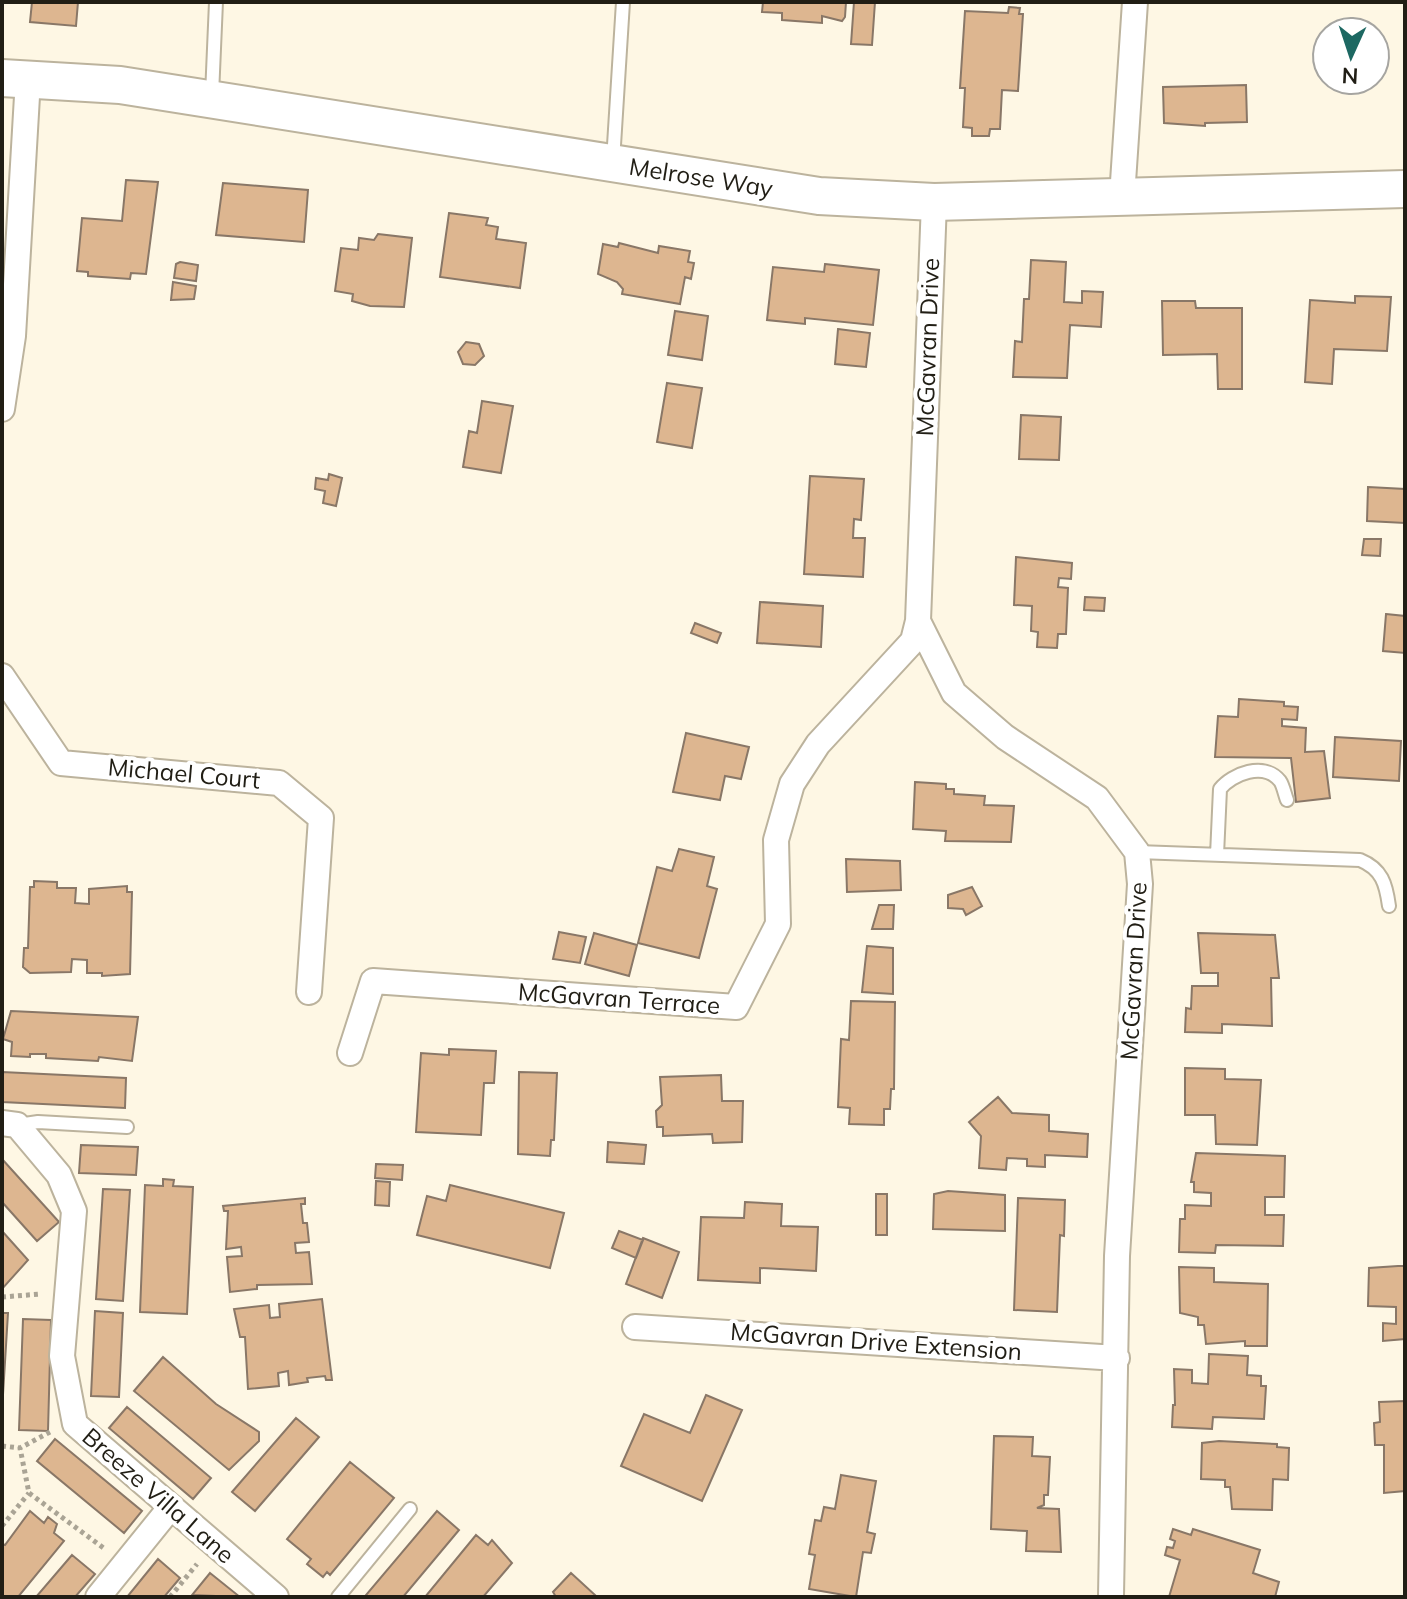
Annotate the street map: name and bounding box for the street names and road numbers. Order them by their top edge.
street label: Melrose Way [627,151,775,203]
street label: McGavran Drive [909,257,945,437]
street label: Michael Court [107,751,261,795]
street label: McGavran Drive [1113,881,1153,1061]
street label: McGavran Terrace [517,976,721,1020]
street label: McGavran Drive Extension [729,1316,1023,1366]
street label: Breeze Villa Lane [77,1421,241,1569]

